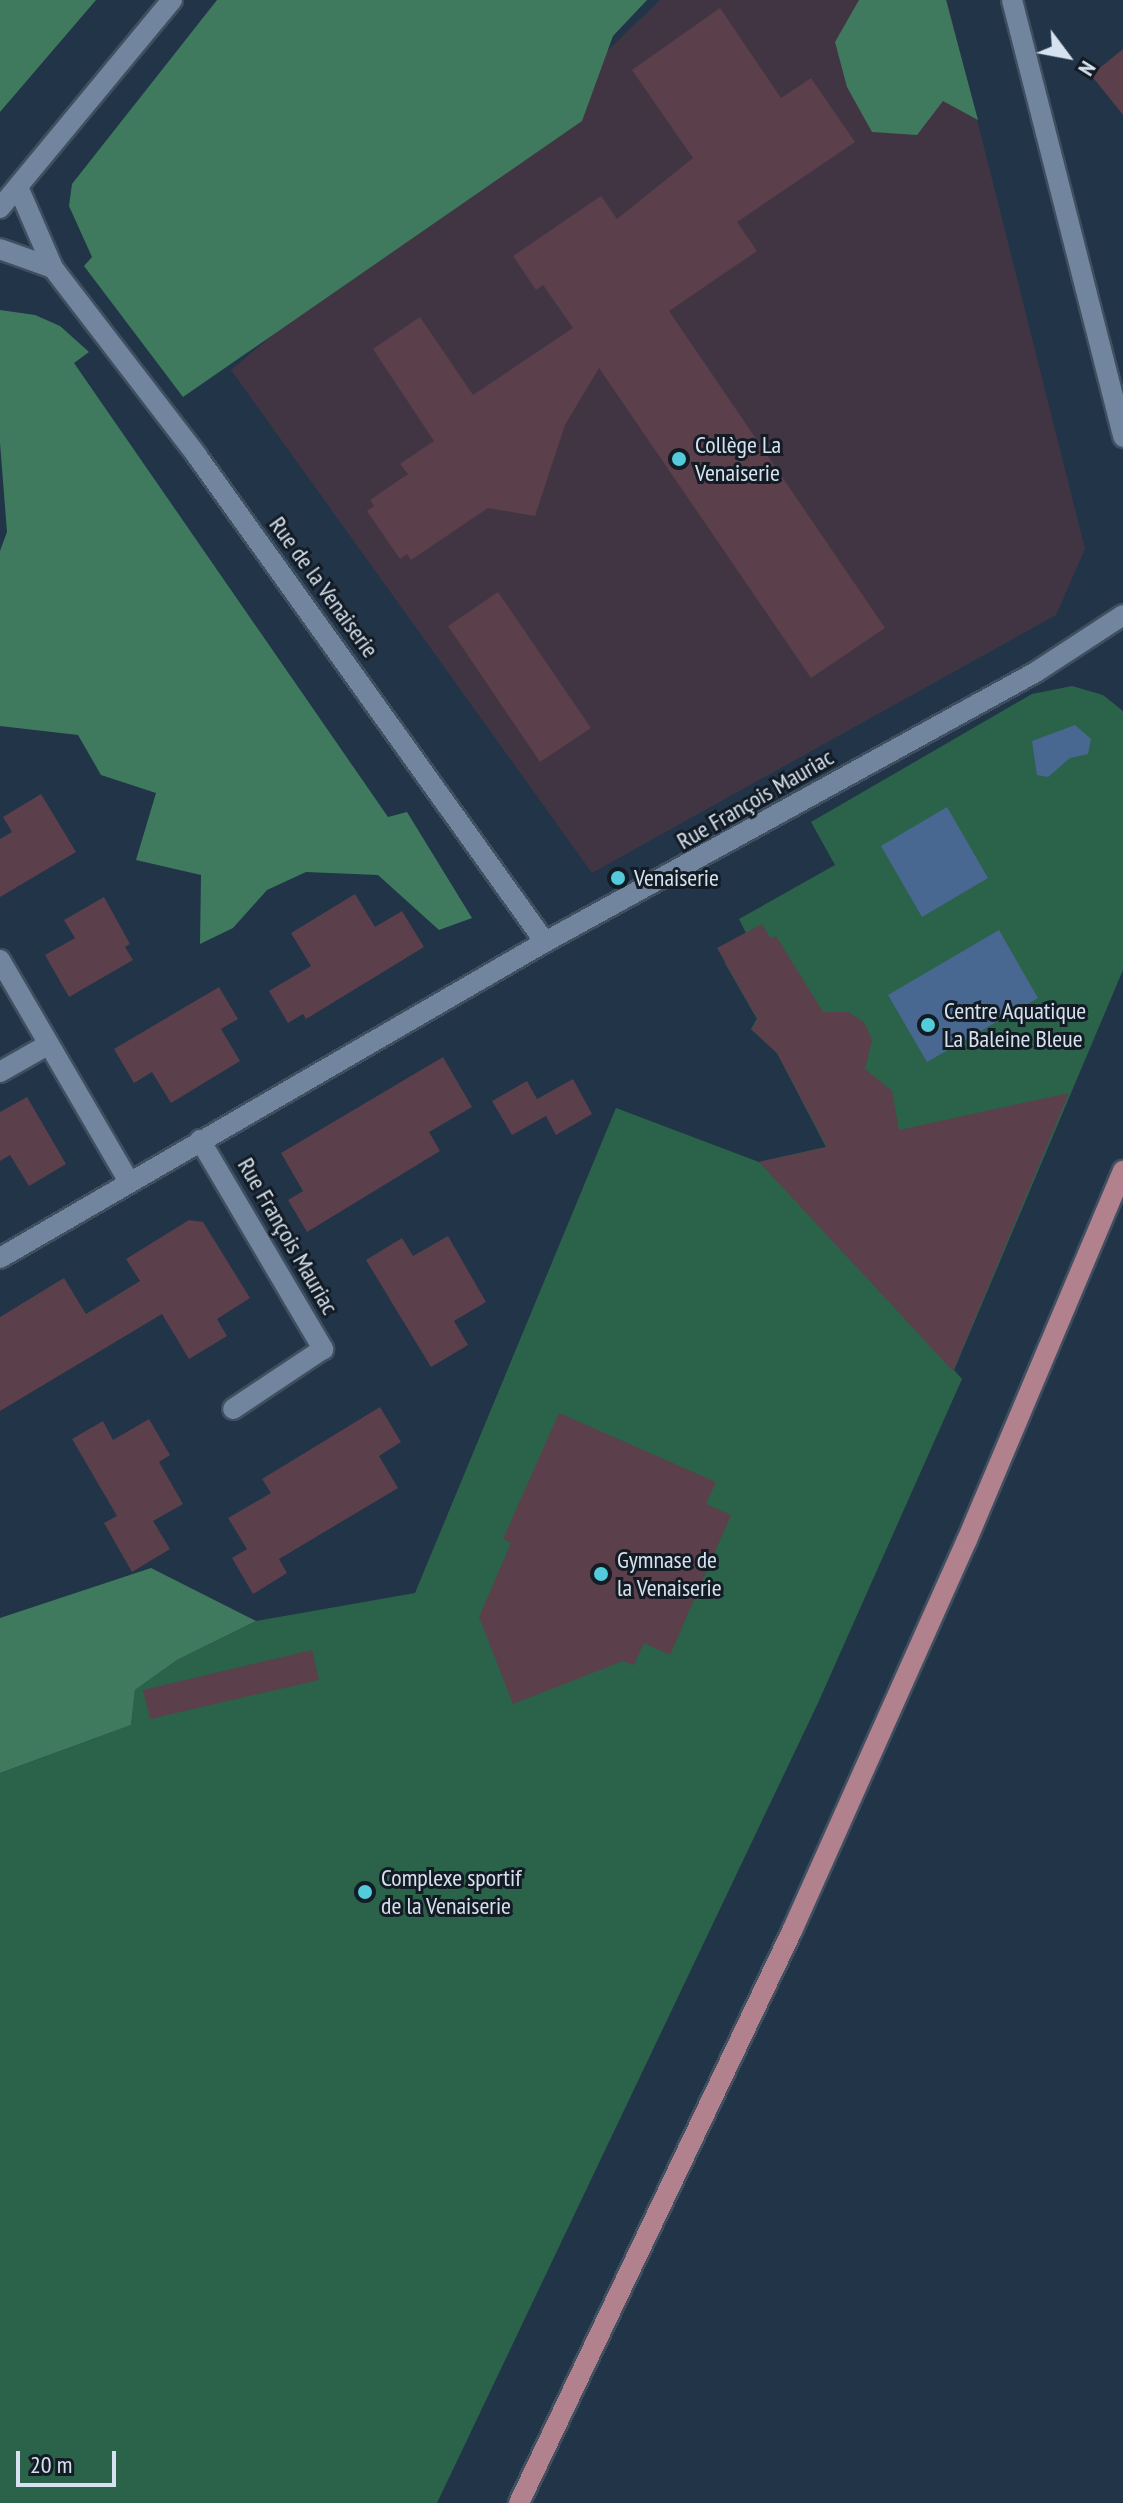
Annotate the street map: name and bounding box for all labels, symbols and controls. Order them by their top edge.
north arrow [1027,16,1107,96]
text: N [1072,56,1102,81]
place label: Collège La Venaiserie [695,431,781,487]
marker: Collège La Venaiserie [670,450,688,468]
street label: Rue de la Venaiserie [263,511,385,663]
street label: Rue François Mauriac [672,743,838,855]
place label: Venaiserie [634,864,719,892]
marker: Venaiserie [609,869,627,887]
place label: Centre Aquatique La Baleine Bleue [944,997,1087,1053]
marker: Centre Aquatique La Baleine Bleue [919,1016,937,1034]
street label: Rue François Mauriac [232,1153,344,1319]
place label: Gymnase de la Venaiserie [617,1546,722,1602]
marker: Gymnase de la Venaiserie [592,1565,610,1583]
place label: Complexe sportif de la Venaiserie [381,1864,521,1920]
marker: Complexe sportif de la Venaiserie [356,1883,374,1901]
scale bar [20,2435,120,2485]
text: 20 m [30,2449,72,2480]

